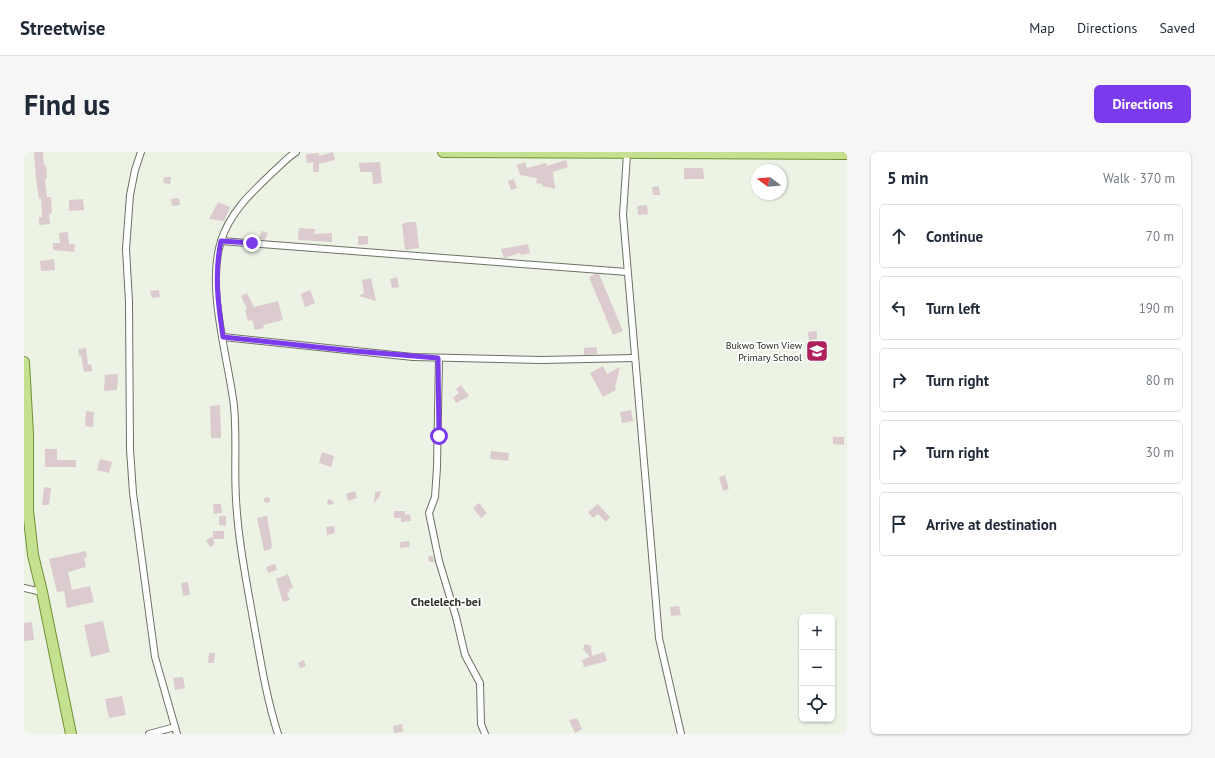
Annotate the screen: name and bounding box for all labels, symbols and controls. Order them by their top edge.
text: Streetwise [20,16,105,40]
text: Map [1029,19,1055,37]
text: Directions [1077,19,1137,37]
text: Saved [1159,19,1195,37]
button: Directions [1094,85,1191,123]
text: Find us [24,86,110,123]
north arrow [751,164,787,200]
text: 5 min [887,167,928,189]
text: Walk · 370 m [1103,170,1175,187]
icon: ahead [888,225,910,247]
text: Continue [926,227,983,246]
text: 70 m [1146,228,1174,245]
route end [243,234,261,252]
icon: left [888,297,910,319]
text: Turn left [926,299,980,318]
text: 190 m [1139,300,1174,317]
school or university icon: Bukwo Town View Primary School [804,338,830,364]
place label: Bukwo Town View Primary School [726,339,803,364]
icon: right [888,369,910,391]
text: Turn right [926,371,989,390]
text: 80 m [1146,372,1174,389]
route start [430,427,448,445]
icon: right [888,441,910,463]
text: Turn right [926,443,989,462]
text: 30 m [1146,444,1174,461]
icon: arrive [888,513,910,535]
text: Arrive at destination [926,515,1057,534]
district label: Chelelech-bei [411,594,481,609]
map controls [799,614,835,722]
button: + [799,614,835,650]
button: − [799,650,835,686]
button: locate [799,686,835,722]

